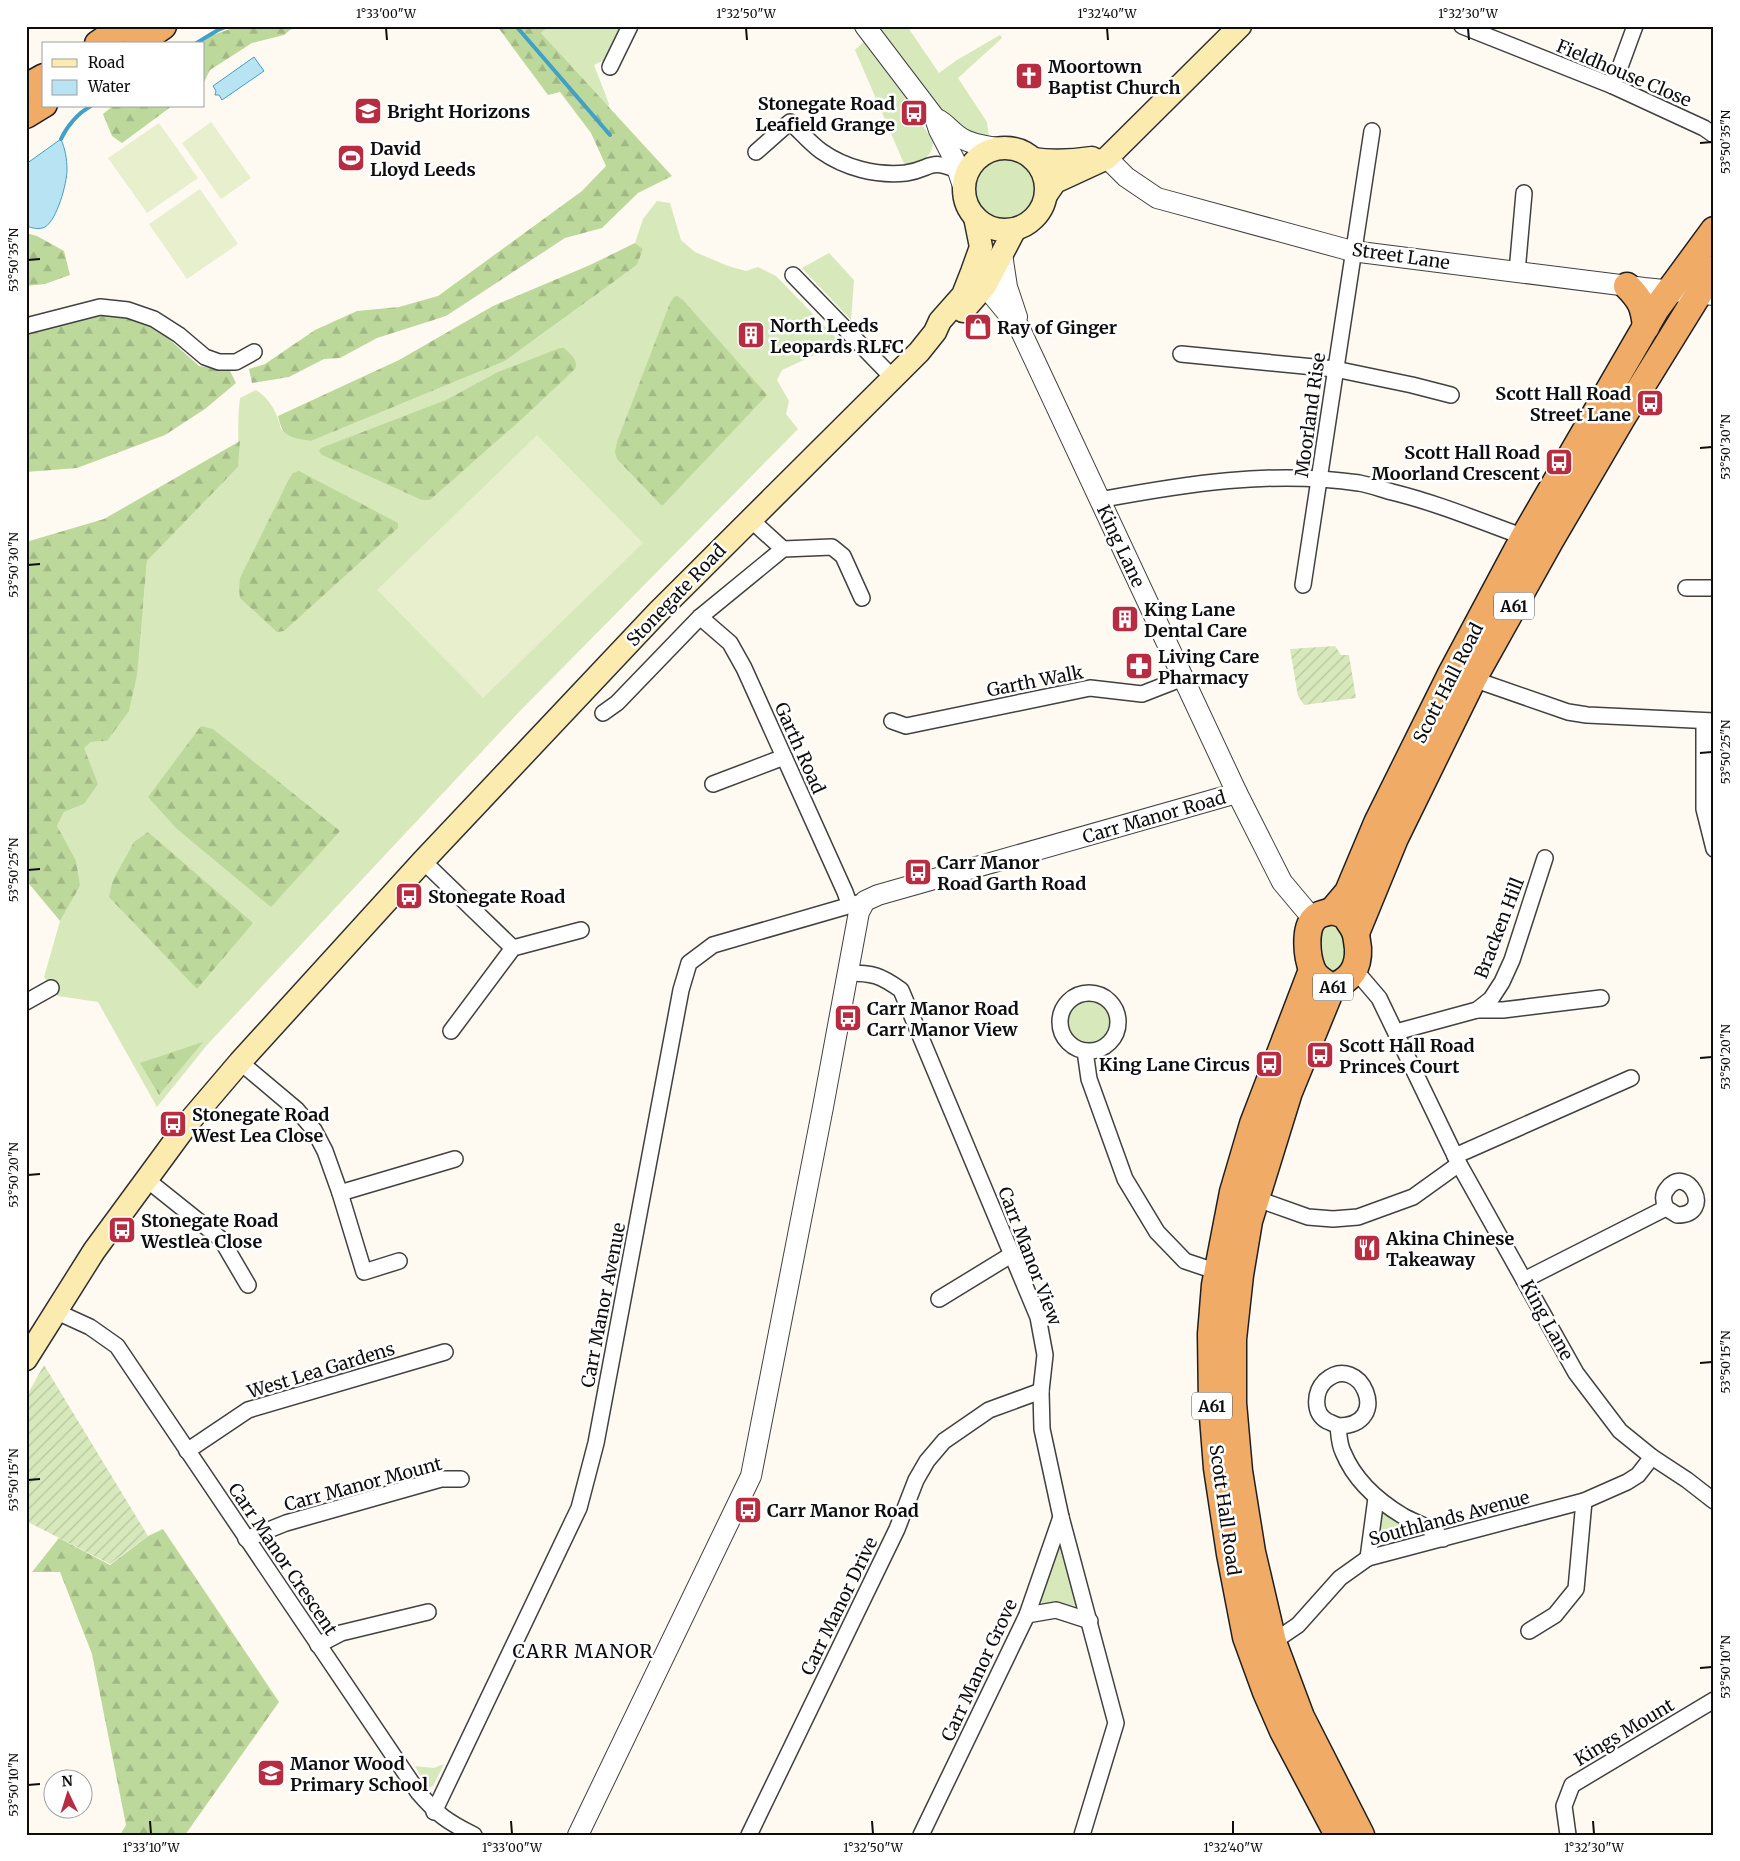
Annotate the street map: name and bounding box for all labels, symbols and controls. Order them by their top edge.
text: 1°33'00"W [356,6,417,21]
text: 1°32'50"W [716,6,777,21]
text: 1°32'40"W [1078,6,1137,21]
text: 1°32'30"W [1438,6,1499,21]
street label: Fieldhouse Close [1553,34,1695,112]
legend [42,42,205,108]
text: Road [88,53,124,72]
place label: Moortown Baptist Church [1048,55,1180,99]
church icon: Moortown Baptist Church [1014,61,1044,91]
text: Water [87,77,131,96]
place label: Stonegate Road Leafield Grange [755,92,895,136]
school or university icon: Bright Horizons [353,96,383,126]
bus stop icon: Stonegate Road Leafield Grange [899,98,929,128]
place label: Bright Horizons [387,100,530,123]
text: 53°50'35"N [1718,109,1733,174]
place label: David Lloyd Leeds [370,137,476,181]
sports icon: David Lloyd Leeds [336,143,366,173]
text: 53°50'35"N [6,227,21,292]
street label: Street Lane [1351,238,1451,274]
shop icon: Ray of Ginger [963,312,993,342]
place label: North Leeds Leopards RLFC [770,314,904,358]
place label: Ray of Ginger [997,316,1117,339]
building icon: North Leeds Leopards RLFC [736,320,766,350]
street label: Moorland Rise [1290,351,1330,479]
place label: Scott Hall Road Street Lane [1495,382,1631,426]
bus stop icon: Scott Hall Road Street Lane [1635,388,1665,418]
text: 53°50'30"N [1718,413,1733,480]
place label: Scott Hall Road Moorland Crescent [1372,441,1541,485]
bus stop icon: Scott Hall Road Moorland Crescent [1544,447,1574,477]
street label: King Lane [1092,501,1150,591]
text: 53°50'30"N [6,531,21,598]
street label: Stonegate Road [621,539,731,651]
road number: A61 [1494,592,1534,620]
place label: King Lane Dental Care [1144,598,1247,642]
building icon: King Lane Dental Care [1110,604,1140,634]
street label: Scott Hall Road [1408,619,1488,747]
place label: Living Care Pharmacy [1158,645,1260,689]
pharmacy icon: Living Care Pharmacy [1124,651,1154,681]
street label: Garth Walk [985,660,1086,702]
street label: Garth Road [770,699,830,797]
text: 53°50'25"N [1718,719,1733,784]
street label: Carr Manor Road [1080,786,1228,848]
text: 53°50'25"N [6,837,21,902]
place label: Carr Manor Road Garth Road [937,851,1086,895]
bus stop icon: Carr Manor Road Garth Road [903,857,933,887]
street label: Bracken Hill [1469,874,1529,982]
bus stop icon: Stonegate Road [394,881,424,911]
place label: Stonegate Road [428,885,565,908]
road number: A61 [1313,974,1353,1000]
place label: Carr Manor Road Carr Manor View [867,997,1019,1041]
bus stop icon: Carr Manor Road Carr Manor View [833,1003,863,1033]
text: 53°50'20"N [1718,1023,1733,1090]
place label: Scott Hall Road Princes Court [1339,1034,1475,1078]
bus stop icon: Scott Hall Road Princes Court [1305,1040,1335,1070]
bus stop icon: King Lane Circus [1254,1049,1284,1079]
place label: King Lane Circus [1099,1053,1250,1076]
place label: Stonegate Road West Lea Close [191,1103,329,1147]
bus stop icon: Stonegate Road West Lea Close [158,1109,188,1139]
text: 53°50'20"N [6,1141,21,1208]
street label: Carr Manor View [993,1183,1067,1329]
place label: Stonegate Road Westlea Close [140,1209,278,1253]
bus stop icon: Stonegate Road Westlea Close [107,1215,137,1245]
street label: Carr Manor Avenue [576,1221,630,1389]
place label: Akina Chinese Takeaway [1385,1227,1515,1271]
restaurant icon: Akina Chinese Takeaway [1352,1233,1382,1263]
street label: King Lane [1516,1276,1578,1364]
text: 53°50'15"N [1718,1330,1733,1393]
street label: West Lea Gardens [244,1337,398,1404]
road number: A61 [1192,1392,1232,1420]
street label: Scott Hall Road [1204,1443,1246,1577]
text: 53°50'15"N [6,1448,21,1511]
street label: Carr Manor Mount [282,1452,444,1516]
street label: Carr Manor Crescent [223,1478,343,1640]
street label: Southlands Avenue [1366,1485,1532,1551]
bus stop icon: Carr Manor Road [733,1495,763,1525]
place label: Carr Manor Road [767,1499,919,1522]
street label: Carr Manor Drive [796,1533,882,1679]
street label: Carr Manor Grove [936,1595,1022,1745]
text: 53°50'10"N [1718,1634,1733,1699]
district label: CARR MANOR [512,1639,654,1663]
street label: Kings Mount [1570,1693,1678,1771]
text: 53°50'10"N [6,1752,21,1817]
place label: Manor Wood Primary School [290,1752,428,1796]
school or university icon: Manor Wood Primary School [256,1758,286,1788]
north arrow [42,1768,92,1818]
text: N [61,1772,73,1790]
text: 1°33'10"W [122,1840,181,1855]
text: 1°33'00"W [482,1840,543,1855]
text: 1°32'50"W [843,1840,904,1855]
text: 1°32'40"W [1204,1840,1263,1855]
text: 1°32'30"W [1564,1840,1625,1855]

